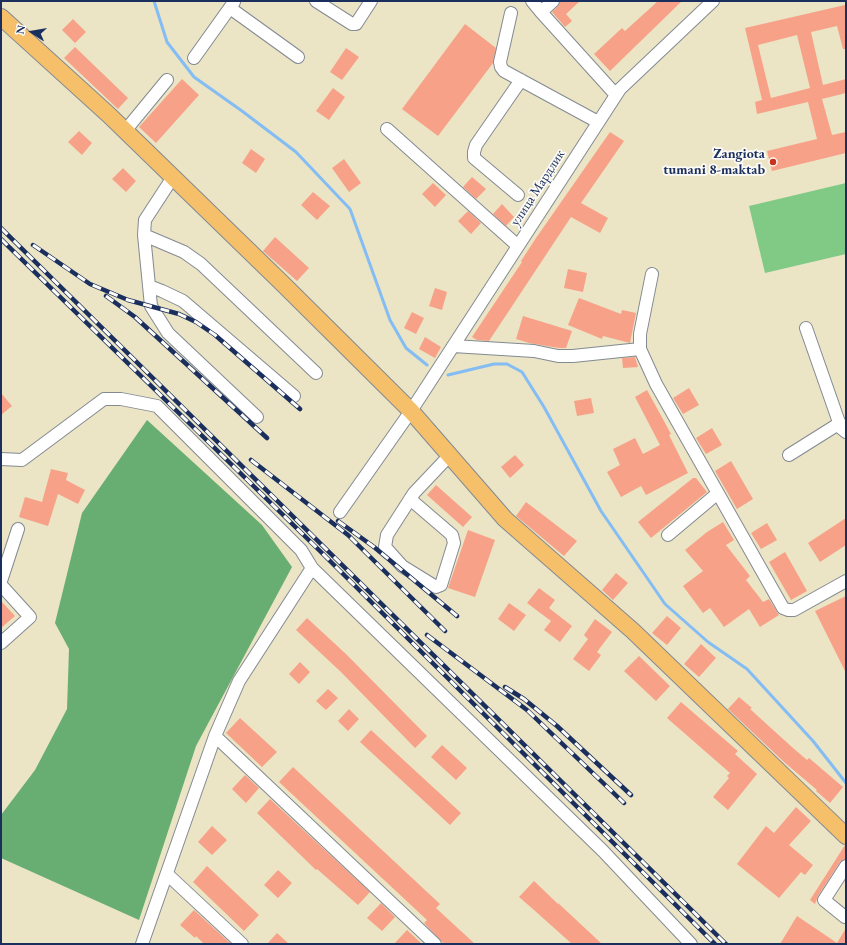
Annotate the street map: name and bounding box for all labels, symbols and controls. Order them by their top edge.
north arrow [12,12,52,52]
text: N [12,24,28,35]
place label: Zangiota tumani 8-maktab [663,146,765,178]
street label: улица Мардлик [507,147,569,229]
marker: Zangiota tumani 8-maktab [768,157,778,167]

